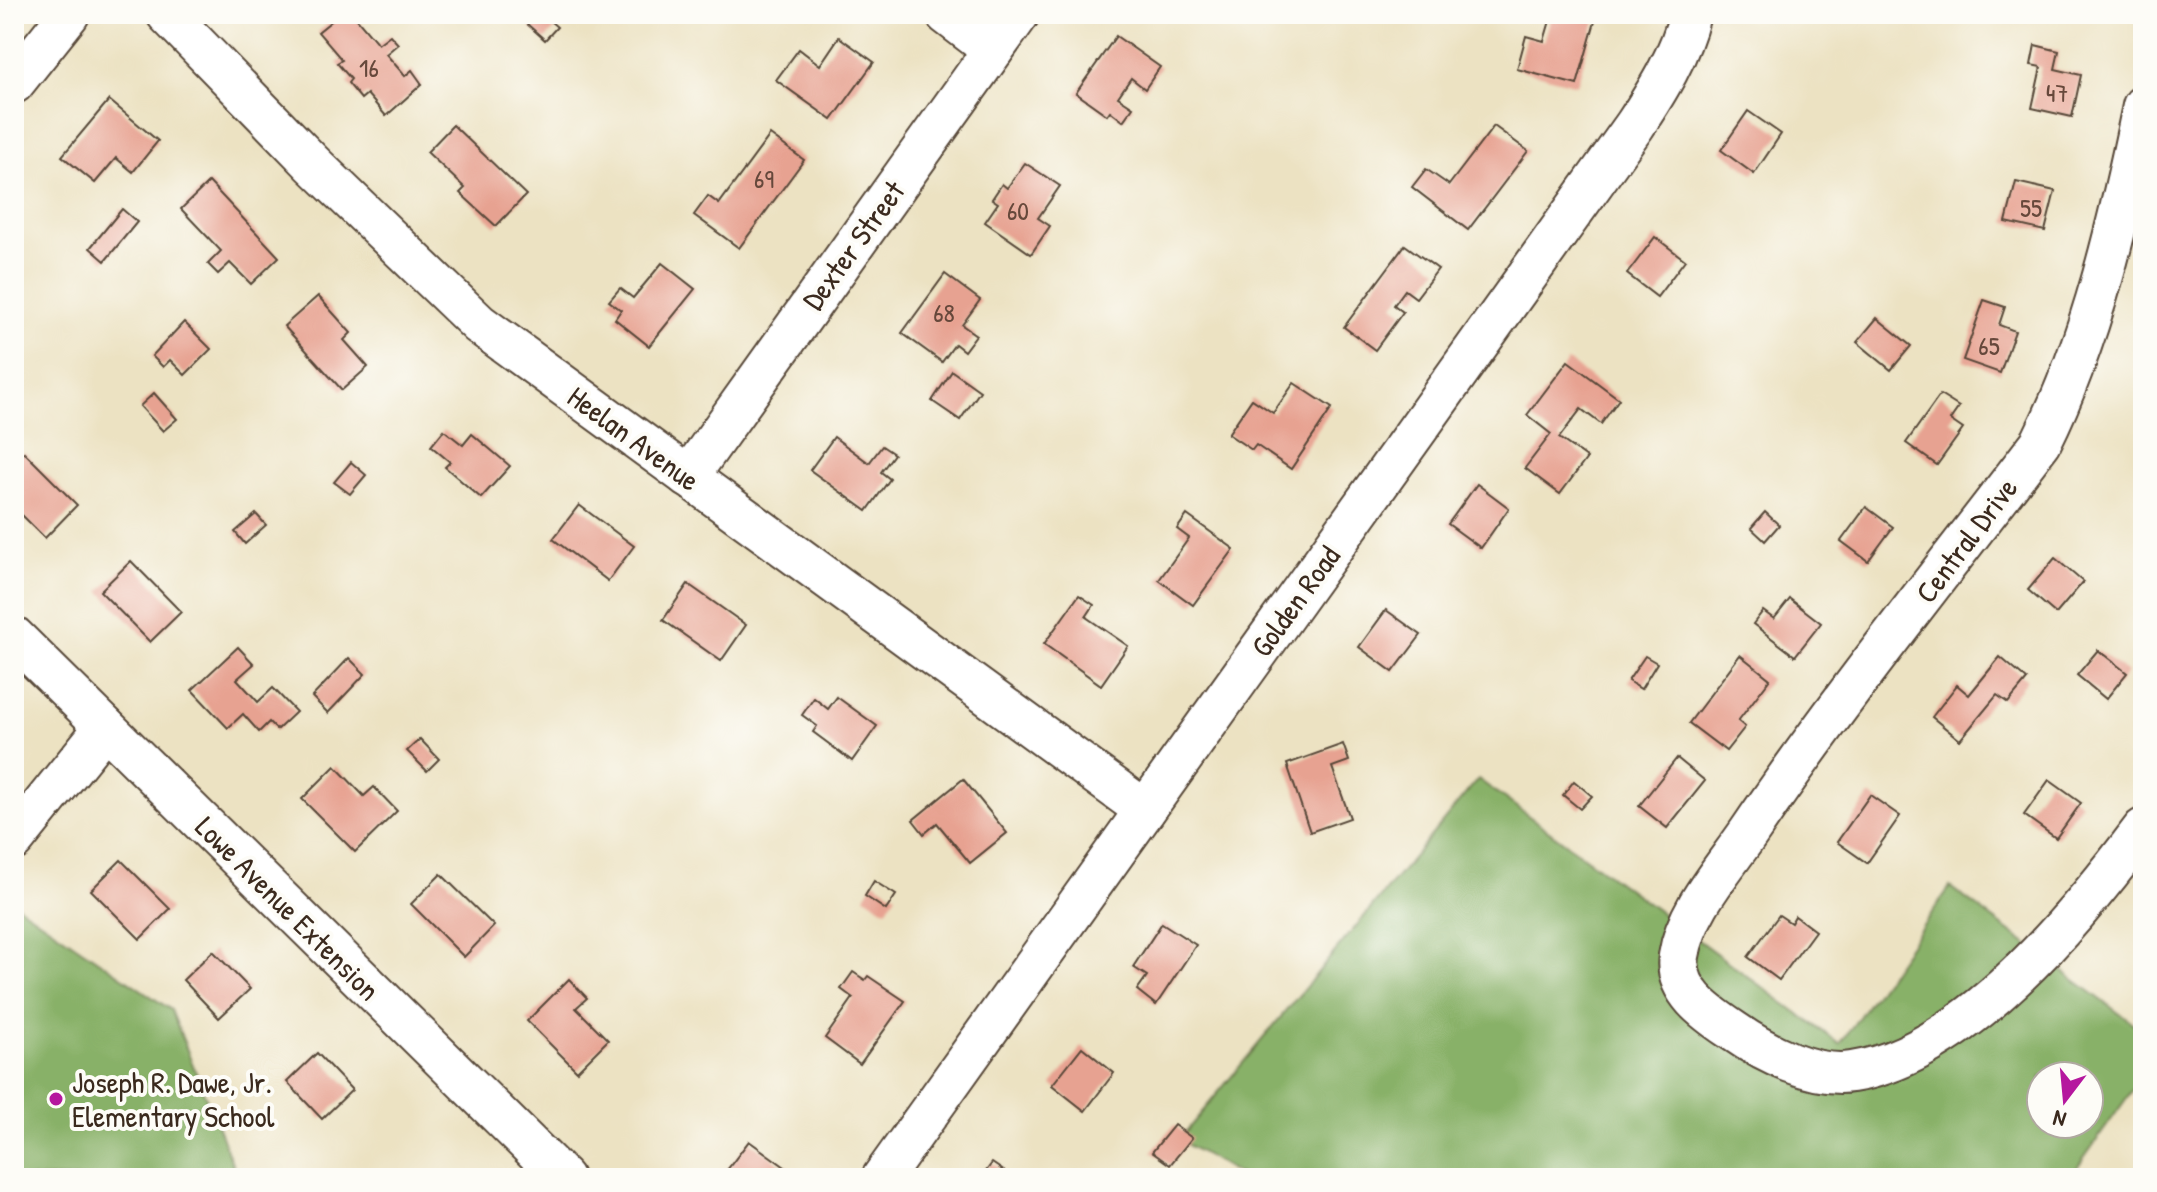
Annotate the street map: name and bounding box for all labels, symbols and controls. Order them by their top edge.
house number: 16 [359,50,379,85]
house number: 47 [2046,75,2068,110]
house number: 69 [754,161,774,196]
street label: Dexter Street [793,172,914,318]
house number: 55 [2020,190,2042,225]
house number: 60 [1007,193,1029,228]
house number: 68 [933,295,955,330]
house number: 65 [1978,328,2000,363]
street label: Heelan Avenue [560,377,708,500]
street label: Central Drive [1906,469,2026,611]
street label: Golden Road [1241,537,1349,664]
street label: Lowe Avenue Extension [187,807,389,1009]
north arrow [2025,1060,2105,1140]
place label: Joseph R. Dawe, Jr. Elementary School [72,1062,274,1136]
marker: Joseph R. Dawe, Jr. Elementary School [47,1090,65,1108]
text: N [2049,1103,2069,1135]

